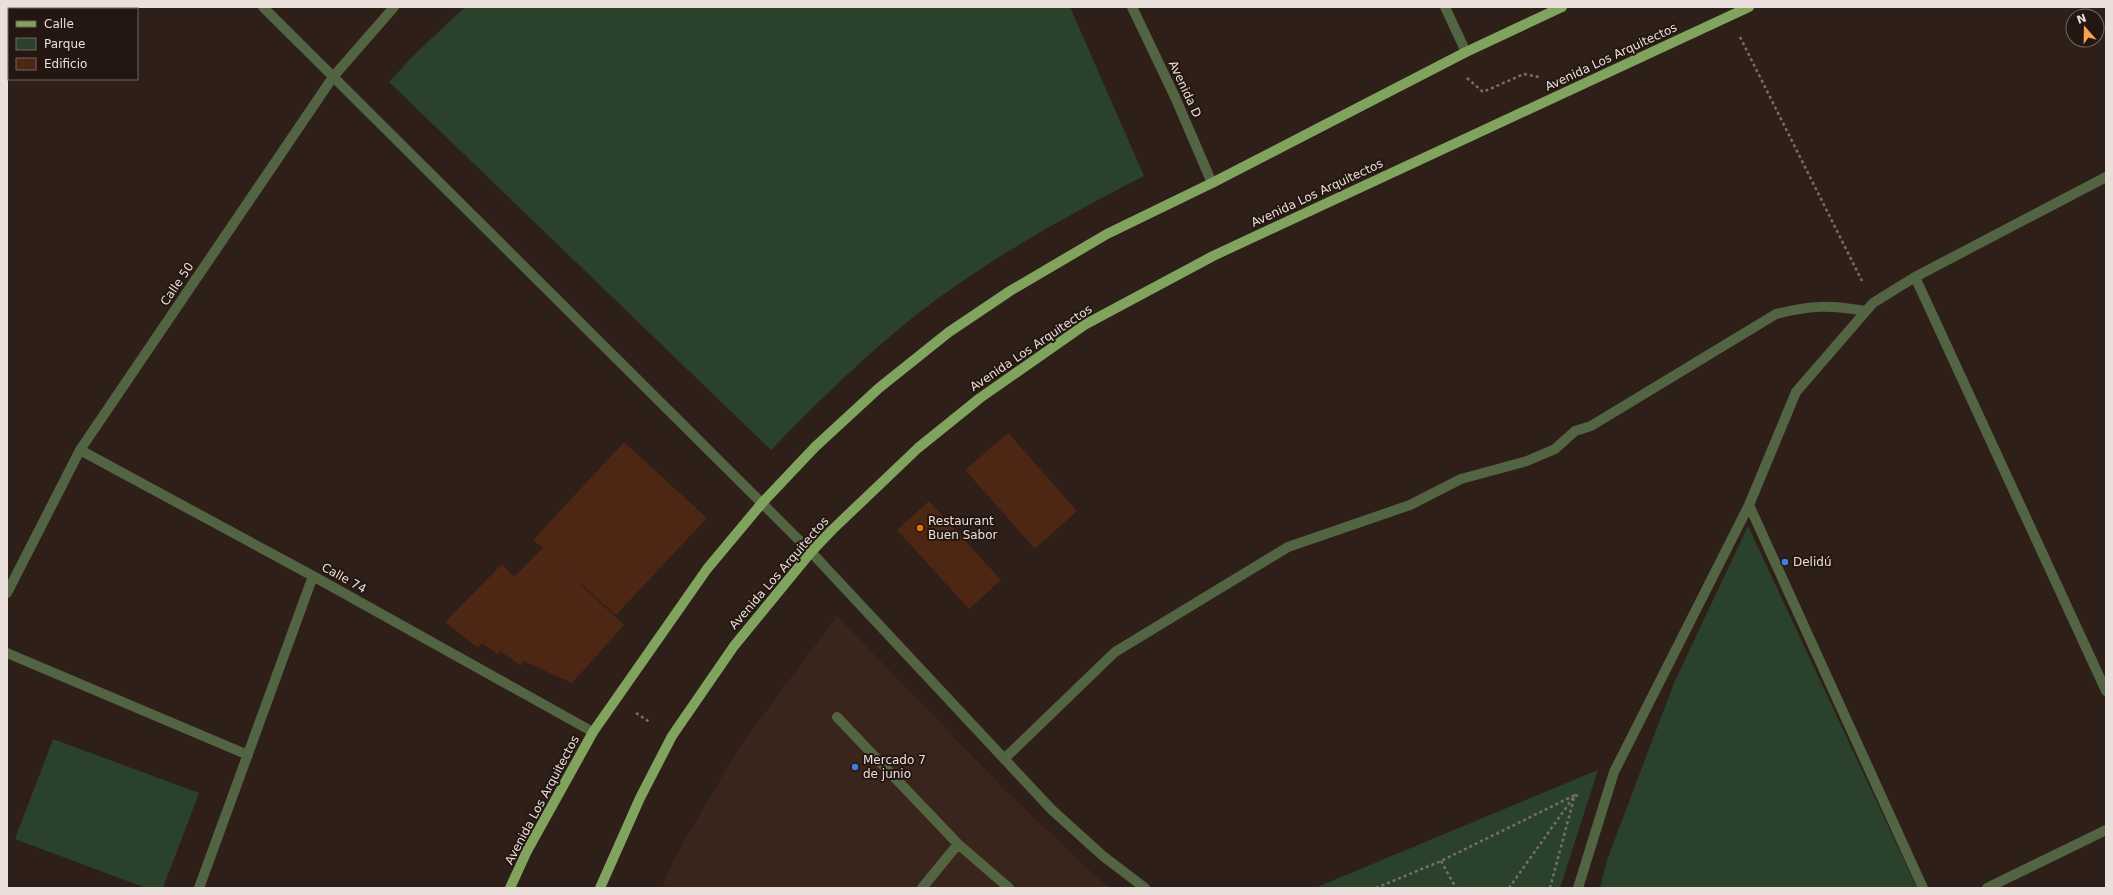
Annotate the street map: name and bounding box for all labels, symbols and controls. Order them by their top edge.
legend [8,8,138,80]
north arrow [2065,8,2105,48]
text: N [2075,11,2088,27]
text: Calle [44,17,74,31]
street label: Avenida Los Arquitectos [1543,20,1679,94]
text: Parque [44,37,85,51]
text: Edificio [44,57,87,71]
street label: Avenida D [1166,58,1204,120]
street label: Avenida Los Arquitectos [1249,156,1385,230]
street label: Calle 50 [158,260,196,308]
street label: Avenida Los Arquitectos [967,302,1095,394]
street label: Avenida Los Arquitectos [726,514,832,632]
place label: Restaurant Buen Sabor [928,514,998,542]
marker: Restaurant Buen Sabor [915,523,925,533]
place label: Delidú [1793,555,1832,569]
marker: Delidú [1780,557,1790,567]
street label: Calle 74 [319,560,369,596]
street label: Avenida Los Arquitectos [502,733,582,867]
place label: Mercado 7 de junio [863,753,926,781]
marker: Mercado 7 de junio [850,762,860,772]

